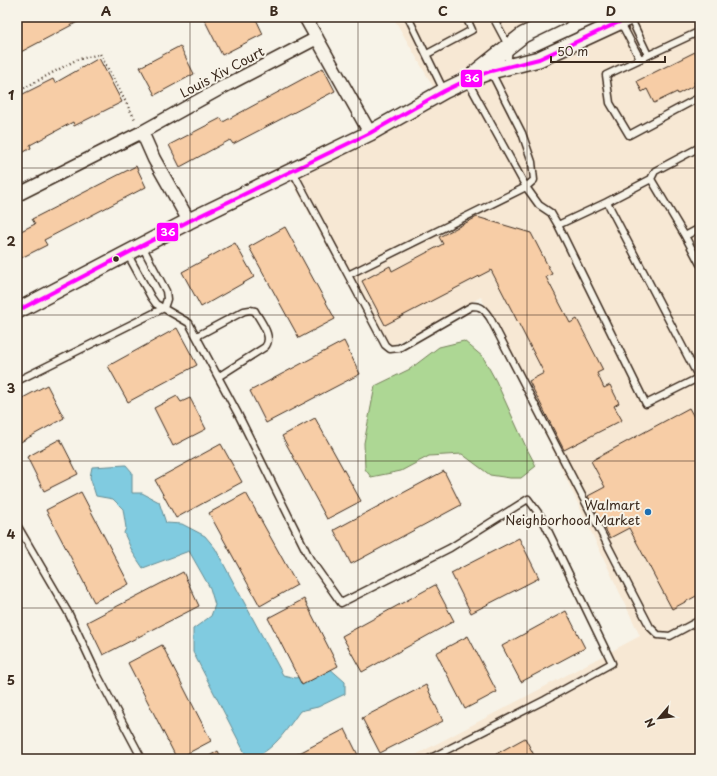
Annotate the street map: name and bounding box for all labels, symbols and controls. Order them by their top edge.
text: A [101,1,111,20]
text: B [270,1,279,20]
text: C [438,1,448,20]
text: D [606,1,616,20]
scale bar [551,38,665,64]
street label: Louis Xiv Court [176,41,267,102]
text: 50 m [557,42,588,60]
line badge: 36 [460,69,483,88]
text: 36 [465,69,480,86]
text: 1 [8,85,14,104]
line badge: 36 [156,222,179,242]
text: 36 [161,223,176,240]
text: 2 [6,231,16,250]
unlabelled marker [111,254,121,264]
text: 3 [7,378,16,397]
place label: Walmart Neighborhood Market [505,495,640,529]
marker: Walmart Neighborhood Market [643,507,653,517]
text: 4 [7,524,16,543]
text: 5 [7,670,15,689]
north arrow [639,698,679,738]
text: N [640,715,659,731]

